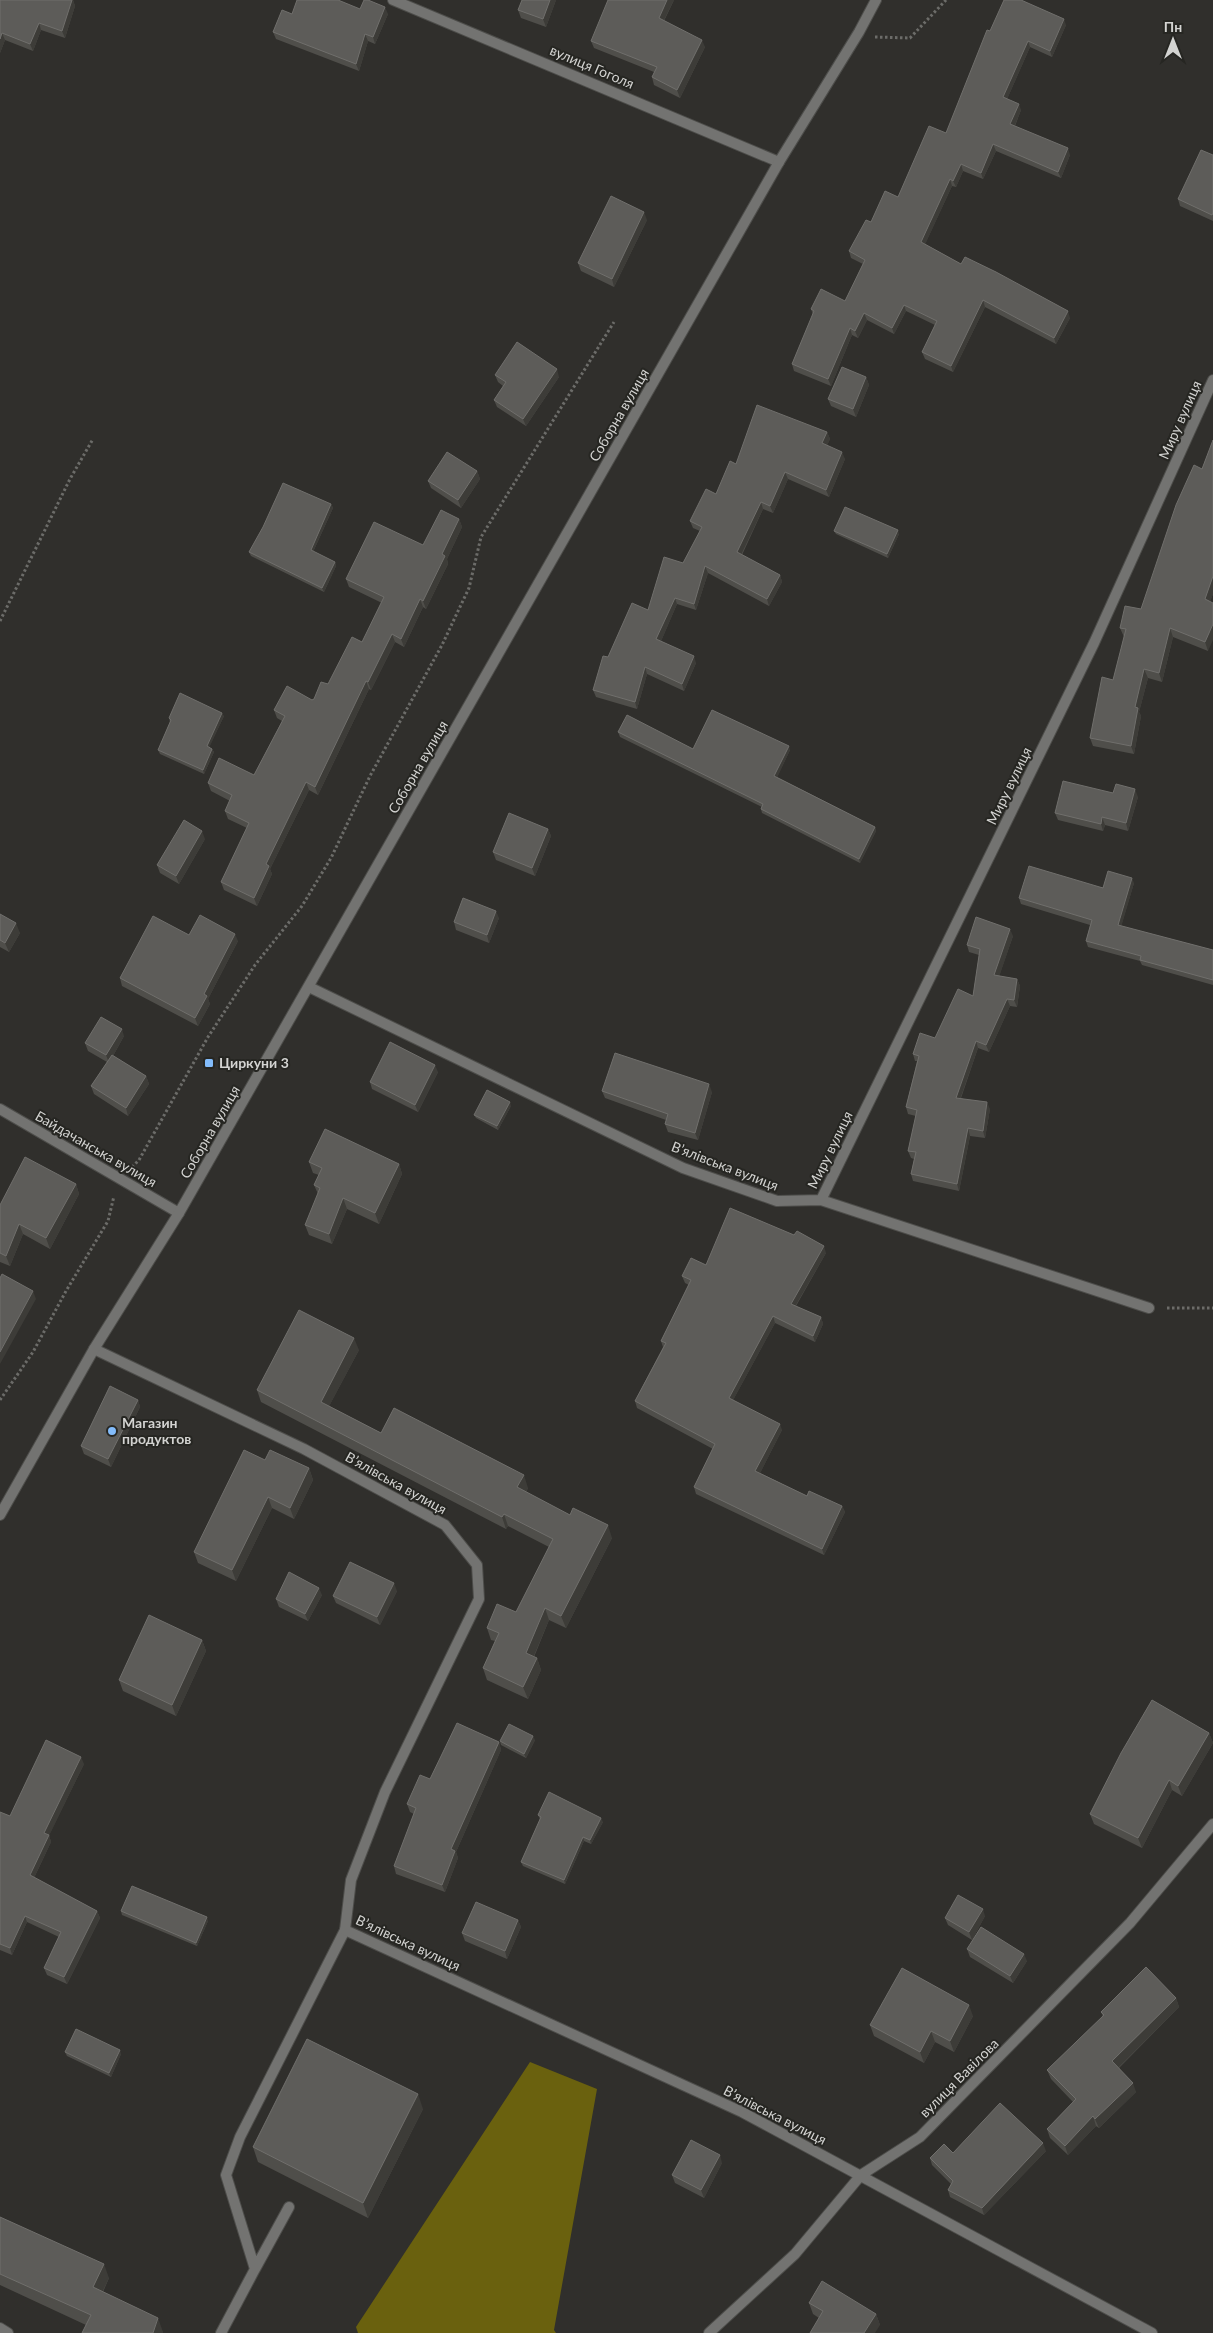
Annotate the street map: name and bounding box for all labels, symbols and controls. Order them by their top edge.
north arrow [1148,15,1198,65]
text: Пн [1164,18,1182,35]
street label: вулиця Гоголя [548,41,637,92]
street label: Соборна вулиця [585,365,652,464]
street label: Миру вулиця [1155,378,1204,462]
street label: Соборна вулиця [384,717,451,816]
street label: Миру вулиця [982,744,1035,827]
place label: Циркуни 3 [219,1054,289,1071]
marker: Циркуни 3 [203,1057,215,1069]
street label: Соборна вулиця [176,1082,243,1181]
street label: Байдачанська вулиця [32,1107,160,1190]
street label: Миру вулиця [803,1108,856,1191]
street label: В’ялівська вулиця [669,1137,781,1194]
place label: Магазин продуктов [122,1414,191,1447]
marker: Магазин продуктов [106,1425,118,1437]
street label: В’ялівська вулиця [343,1448,450,1517]
street label: В’ялівська вулиця [353,1911,463,1974]
street label: вулиця Вавілова [916,2035,1002,2121]
street label: В’ялівська вулиця [721,2081,830,2148]

